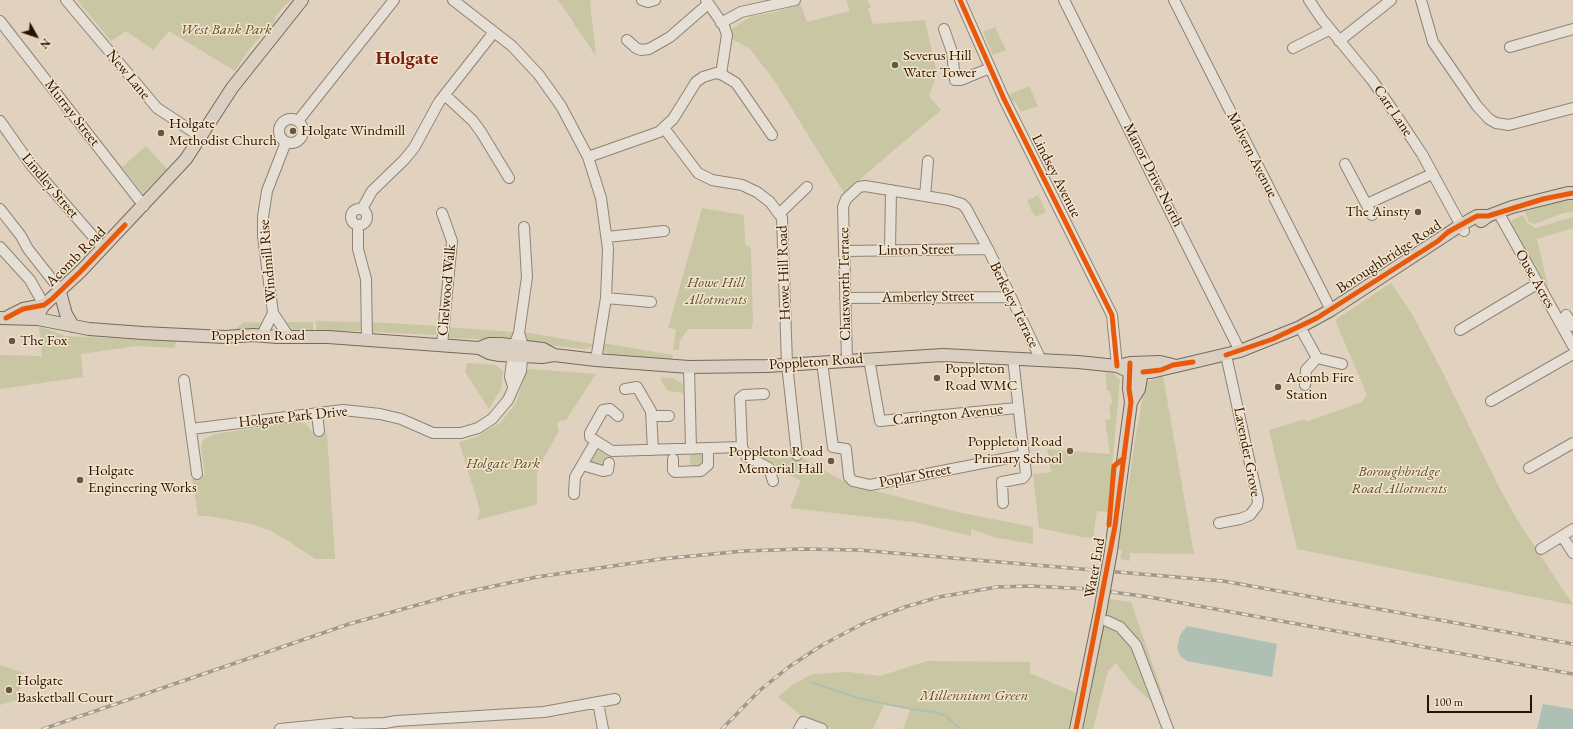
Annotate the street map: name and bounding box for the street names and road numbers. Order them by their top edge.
street label: New Lane [102,46,154,104]
street label: Murray Street [40,76,104,150]
street label: Carr Lane [1369,82,1417,140]
street label: Malvern Avenue [1223,109,1281,201]
street label: Manor Drive North [1119,120,1187,230]
street label: Lindsey Avenue [1027,131,1085,221]
street label: Lindley Street [17,150,83,222]
street label: Boroughbridge Road [1333,216,1445,298]
street label: Windmill Rise [255,219,281,303]
street label: Acomb Road [42,223,110,291]
street label: Howe Hill Road [773,225,795,321]
street label: Chatsworth Terrace [835,227,855,341]
street label: Linton Street [878,240,954,260]
street label: Chelwood Walk [434,243,460,337]
street label: Ouse Acres [1511,246,1559,312]
street label: Berkeley Terrace [985,259,1043,351]
street label: Amberley Street [882,287,974,307]
street label: Poppleton Road [211,327,305,345]
street label: Poppleton Road [768,350,864,374]
street label: Carrington Avenue [892,400,1004,430]
street label: Holgate Park Drive [238,402,348,432]
street label: Lavender Grove [1229,406,1265,498]
street label: Poplar Street [877,460,953,492]
street label: Water End [1081,537,1109,599]

